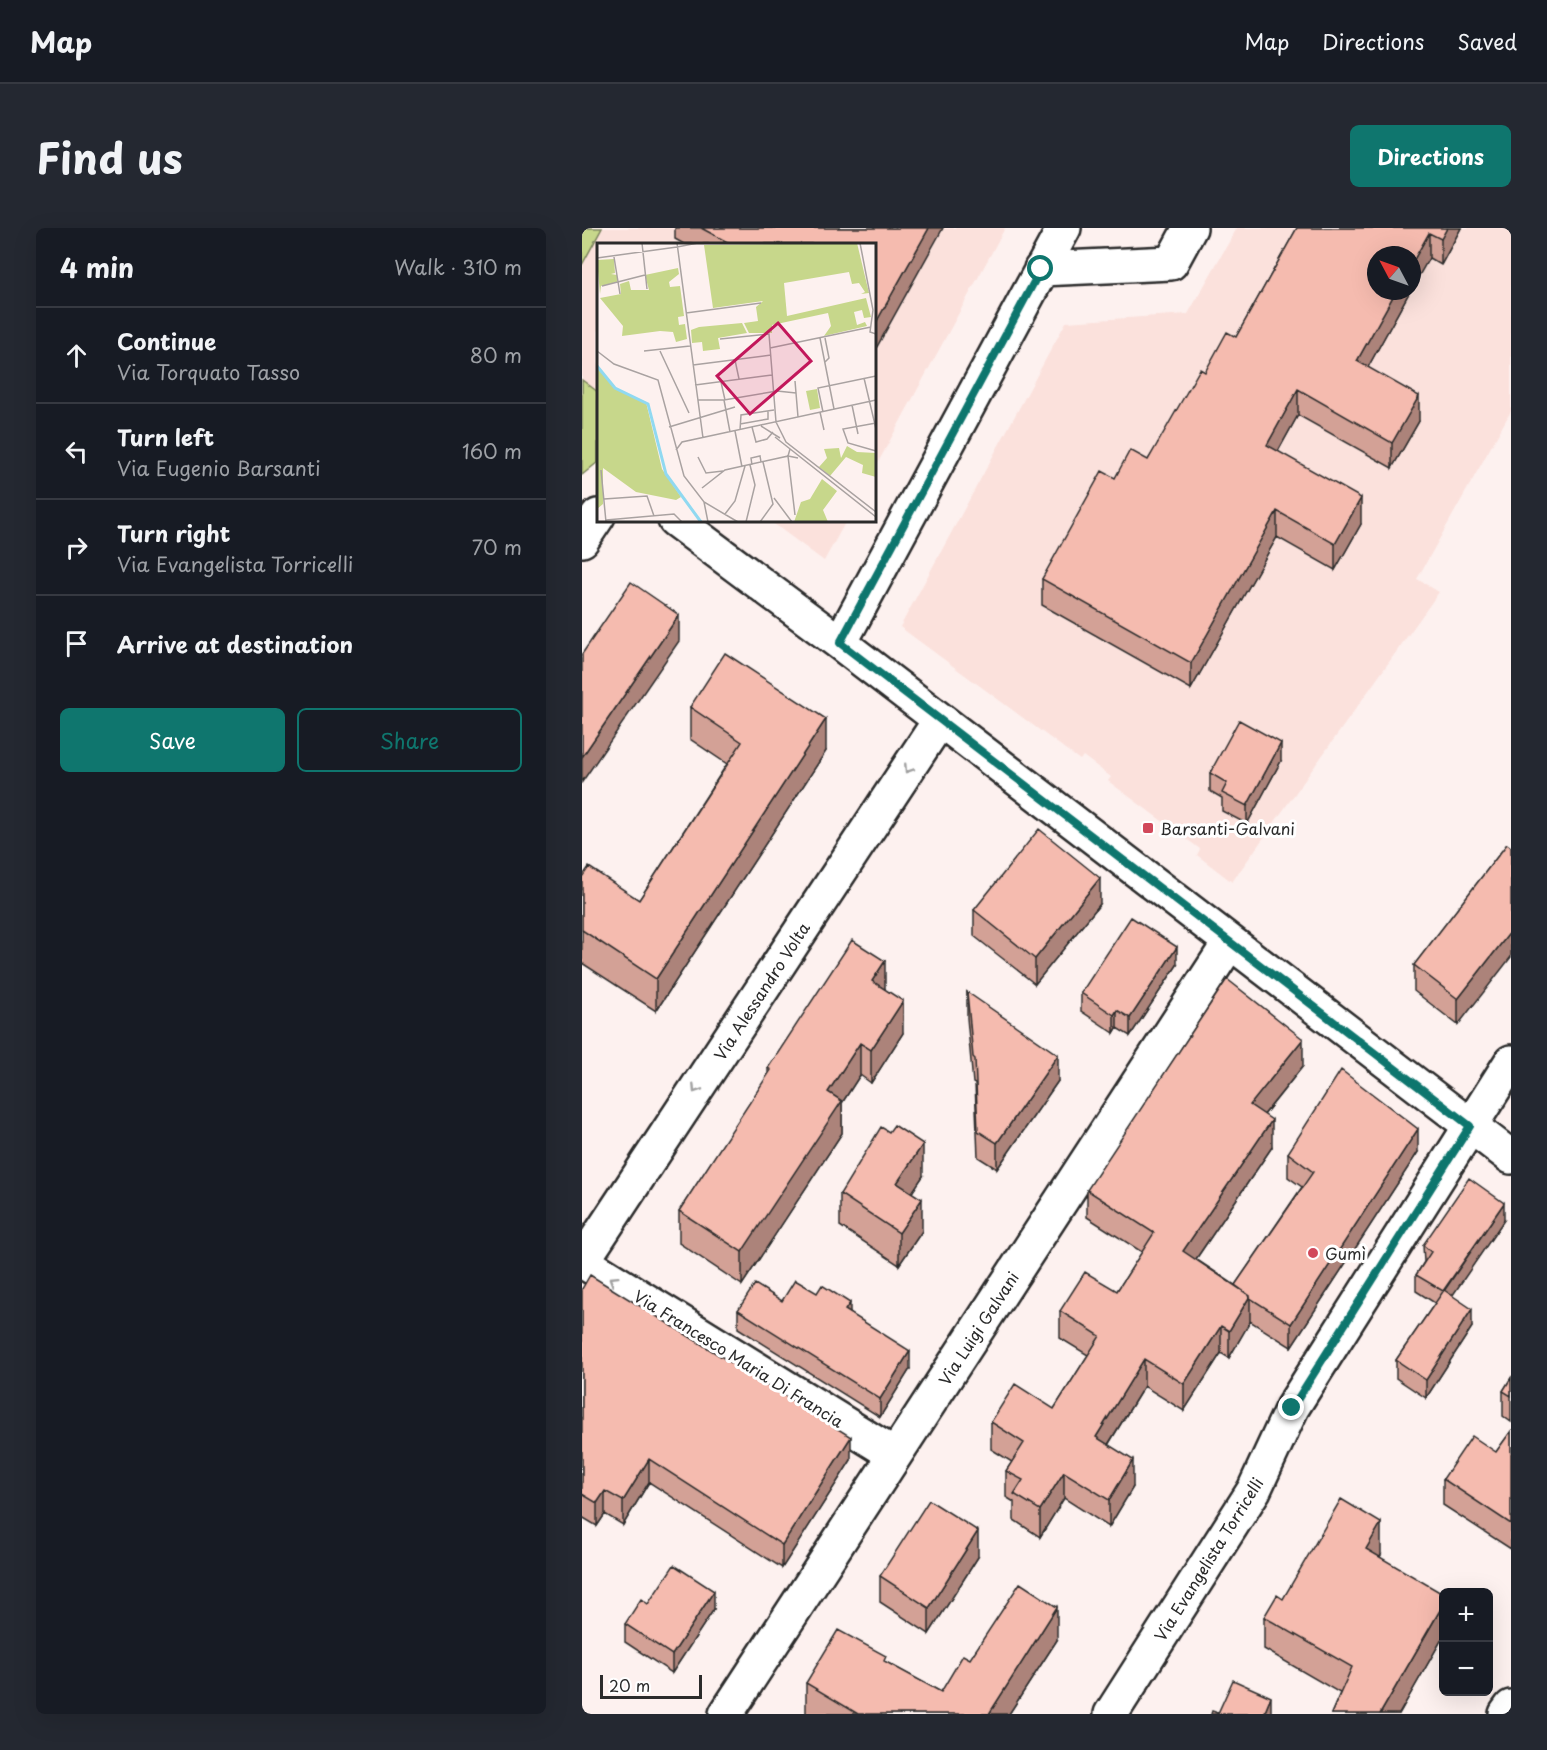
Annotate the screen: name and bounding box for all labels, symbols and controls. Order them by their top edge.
text: Map [30,20,92,63]
text: Map [1244,25,1289,57]
text: Directions [1322,25,1424,57]
text: Saved [1457,25,1517,57]
text: Find us [36,125,183,188]
button: Directions [1350,125,1511,187]
inset map [597,243,876,522]
north arrow [1367,246,1421,300]
text: 4 min [60,248,134,287]
text: Walk · 310 m [394,252,522,282]
route start [1027,255,1053,281]
text: Continue [117,324,216,357]
icon: ahead [60,339,93,372]
text: 80 m [470,340,522,370]
text: Via Torquato Tasso [117,357,300,387]
text: Turn left [117,420,214,453]
icon: left [60,435,93,468]
text: 160 m [462,436,522,466]
text: Via Eugenio Barsanti [117,453,321,483]
text: Turn right [117,516,230,549]
icon: right [60,531,93,564]
text: 70 m [472,532,522,562]
text: Via Evangelista Torricelli [117,549,353,579]
icon: arrive [60,627,93,660]
text: Arrive at destination [117,627,353,660]
button: Save [60,708,285,772]
button: Share [297,708,522,772]
one-way arrow [904,762,915,773]
place label: Barsanti-Galvani [1160,816,1295,840]
marker: Barsanti-Galvani [1141,821,1155,835]
street label: Via Alessandro Volta [707,917,815,1065]
one-way arrow [692,1082,703,1093]
place label: Gumì [1325,1241,1366,1265]
marker: Gumì [1306,1246,1320,1260]
street label: Via Luigi Galvani [932,1266,1024,1390]
one-way arrow [609,1276,619,1288]
street label: Via Francesco Maria Di Francia [629,1283,849,1433]
route end [1278,1394,1304,1420]
street label: Via Evangelista Torricelli [1148,1472,1268,1646]
map controls [1439,1588,1493,1696]
button: + [1439,1588,1493,1642]
button: − [1439,1642,1493,1696]
scale bar [600,1672,702,1700]
text: 20 m [609,1673,650,1697]

